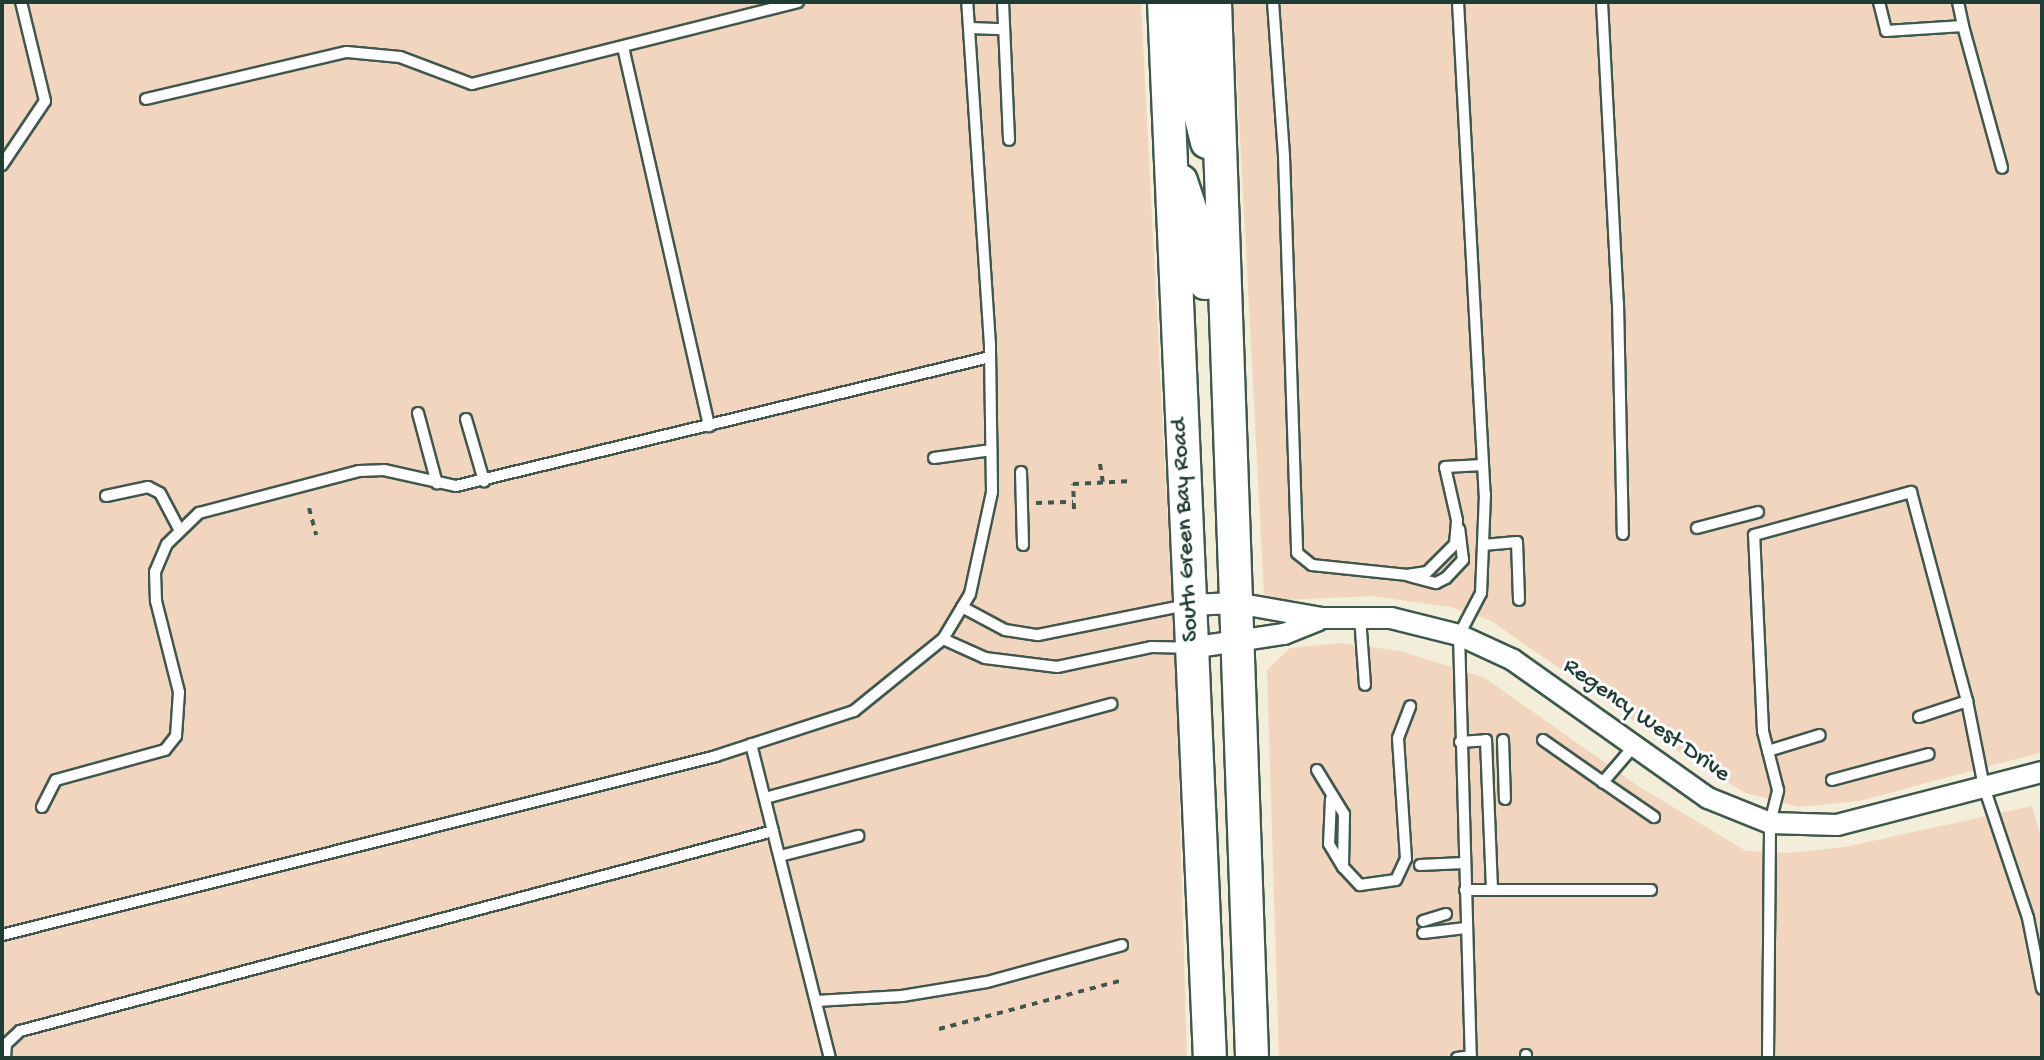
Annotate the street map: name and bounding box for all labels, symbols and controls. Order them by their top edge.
street label: South Green Bay Road [1166,417,1206,643]
street label: Regency West Drive [1557,653,1735,789]

